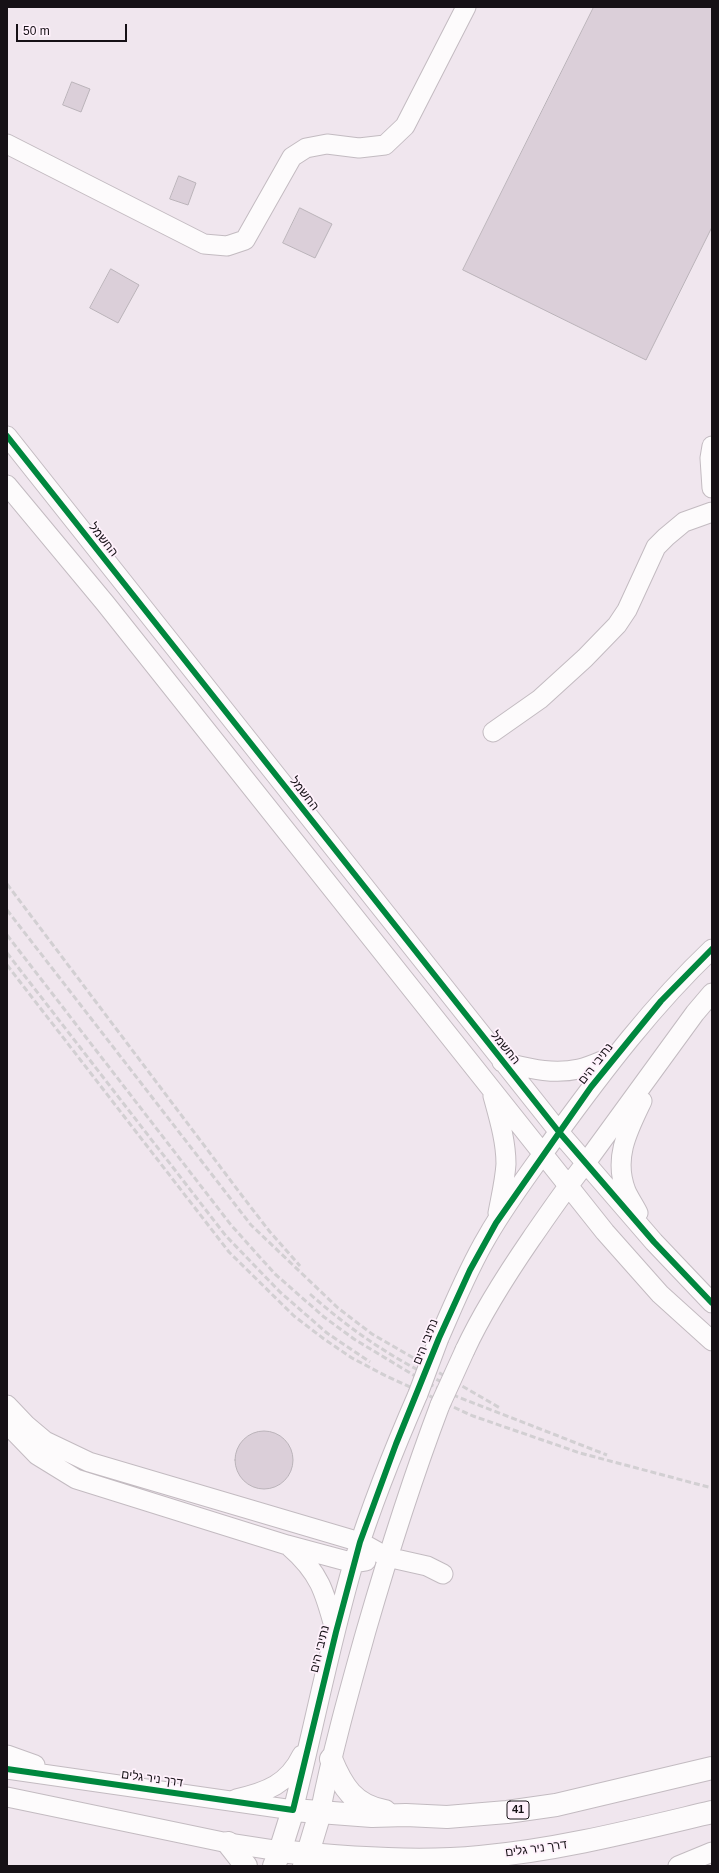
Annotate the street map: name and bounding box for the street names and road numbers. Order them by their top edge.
street label: החשמל [85,520,121,560]
street label: החשמל [286,774,322,814]
street label: החשמל [487,1028,523,1068]
street label: נתיבי הים [576,1041,616,1087]
street label: נתיבי הים [410,1317,442,1367]
street label: נתיבי הים [307,1624,333,1674]
street label: דרך ניר גלים [120,1768,184,1790]
road number: 41 [507,1801,529,1819]
street label: דרך ניר גלים [504,1838,568,1860]

